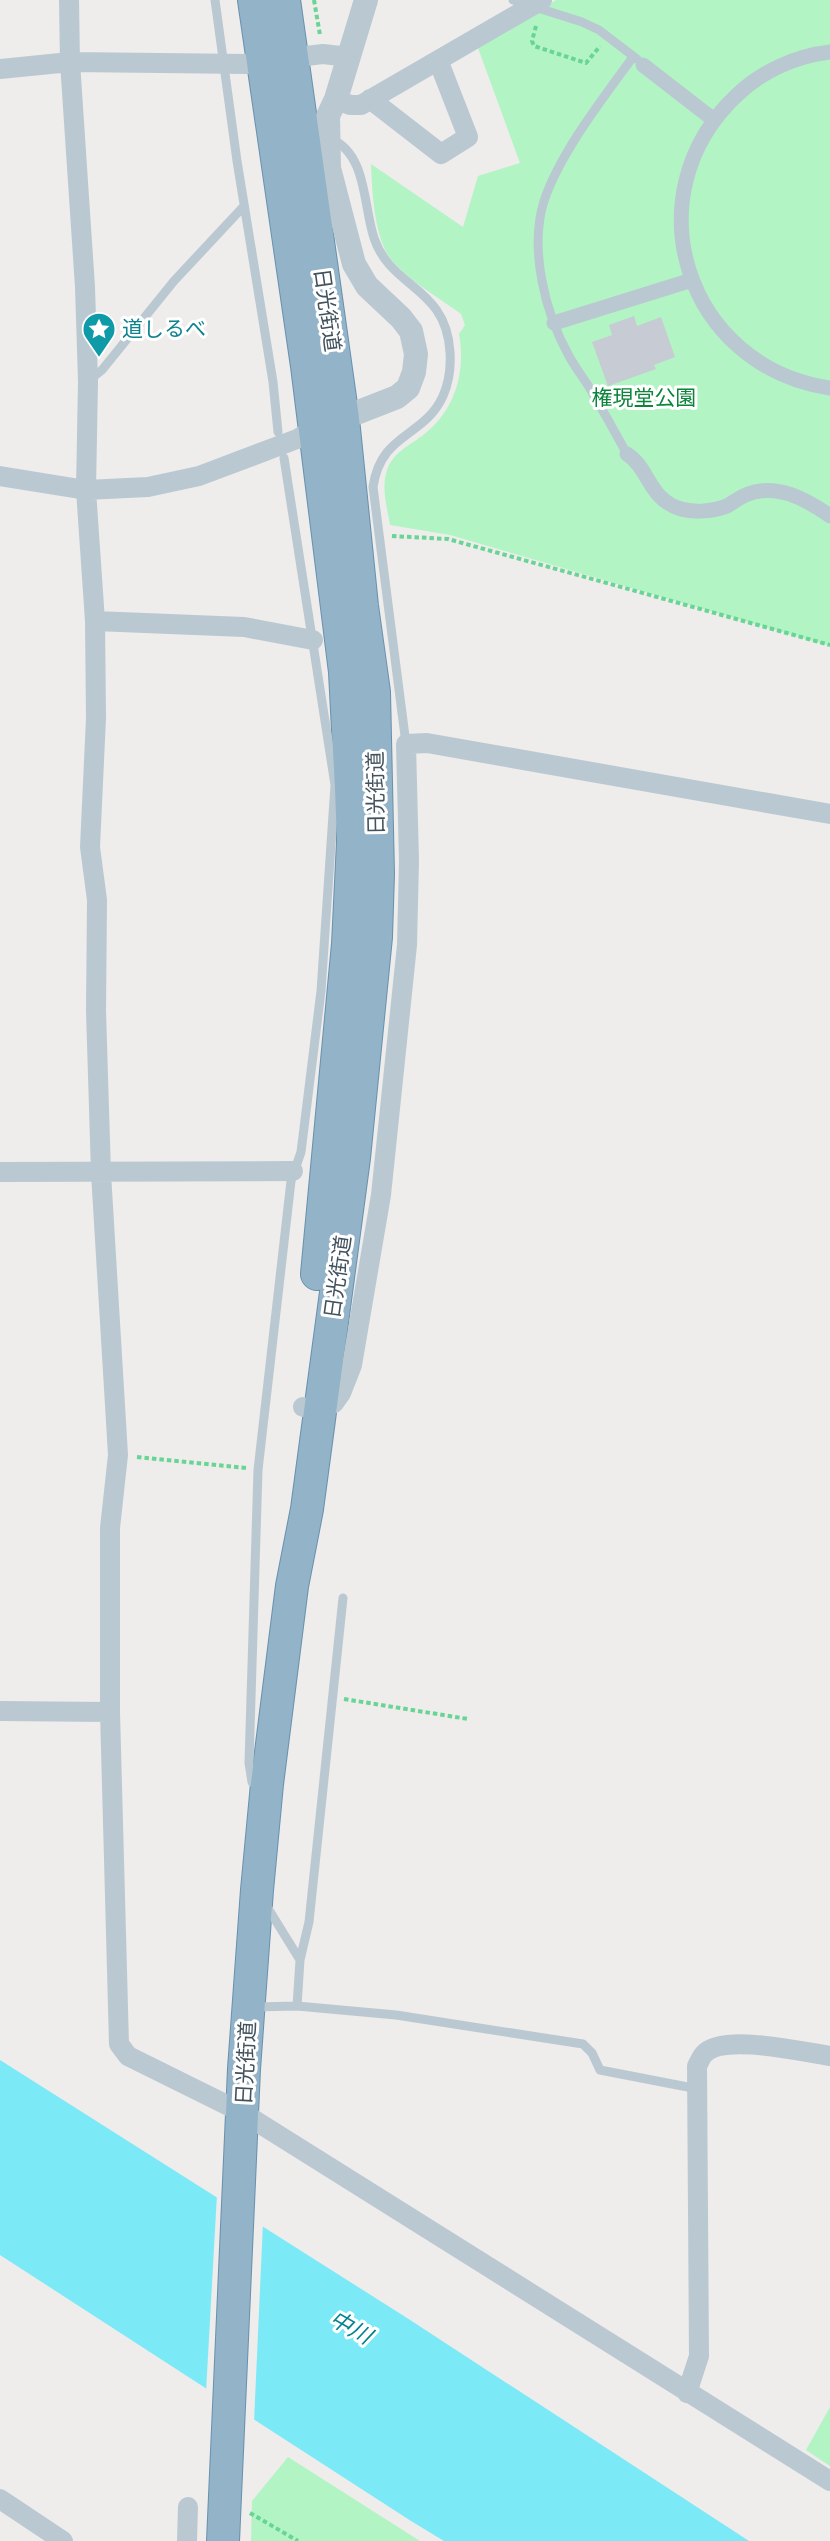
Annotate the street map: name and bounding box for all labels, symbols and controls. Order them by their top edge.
street label: 日光街道 [310,267,346,353]
place icon: 道しるべ [81,311,117,358]
place label: 道しるべ [122,316,206,340]
park label: 権現堂公園 [592,385,697,409]
street label: 日光街道 [362,751,388,835]
street label: 日光街道 [319,1234,355,1320]
street label: 日光街道 [231,2020,259,2106]
water label: 中川 [325,2305,378,2350]

